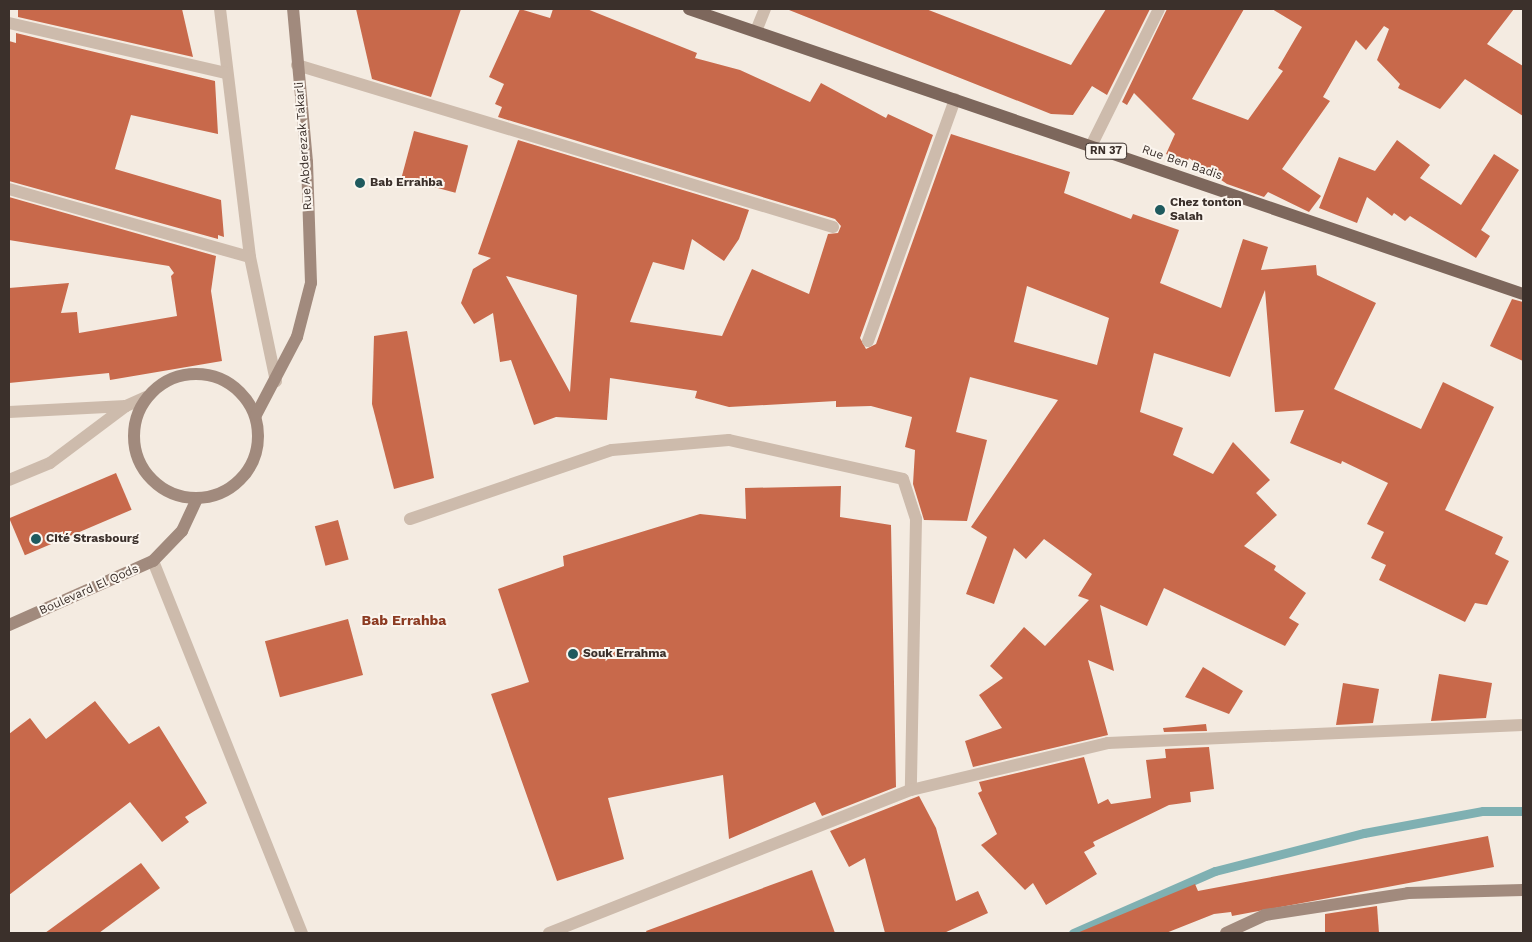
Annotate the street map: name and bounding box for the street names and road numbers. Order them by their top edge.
street label: Rue Abderezak Takarli [292,81,316,211]
road number: RN 37 [1085,142,1127,160]
street label: Rue Ben Badis [1140,142,1224,184]
street label: Boulevard El Qods [37,562,141,618]

